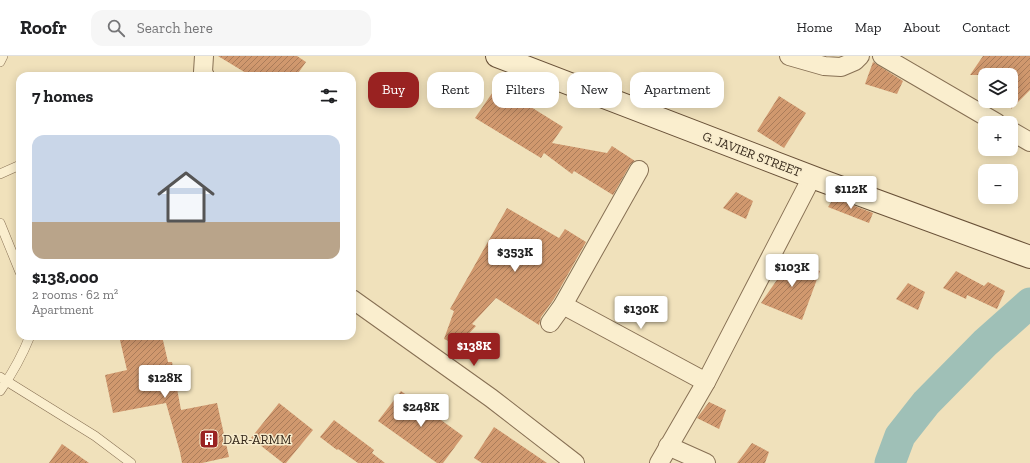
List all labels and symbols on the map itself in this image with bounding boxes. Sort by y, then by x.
street label: G. JAVIER STREET [700,128,804,180]
pin: $112K [823,176,879,210]
pin: $353K [487,239,543,273]
pin: $103K [764,254,820,288]
pin: $130K [613,296,669,330]
pin: $138K [446,333,502,367]
pin: $128K [137,365,193,399]
pin: $248K [393,394,449,428]
building icon: DAR-ARMM [198,428,220,450]
place label: DAR-ARMM [223,432,292,447]

